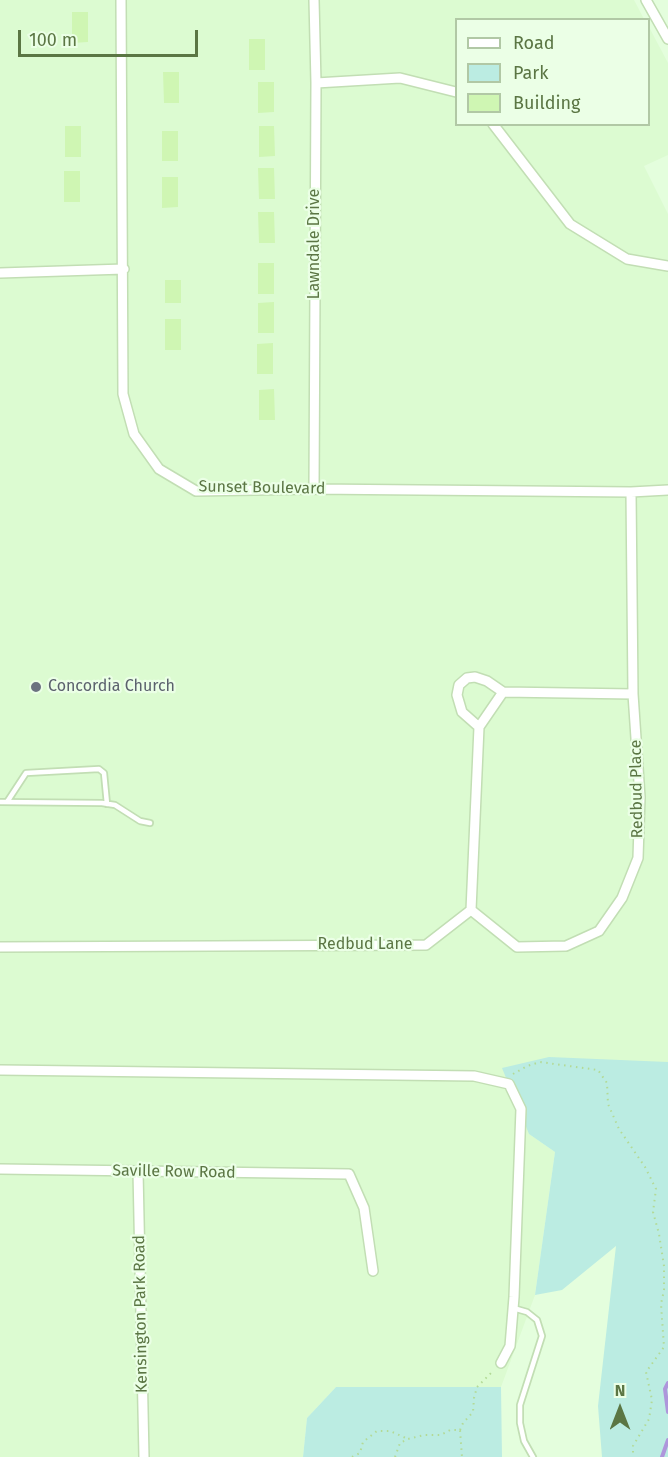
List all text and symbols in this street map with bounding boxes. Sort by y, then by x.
scale bar [21,18,201,56]
legend [455,18,650,126]
text: 100 m [29,29,77,51]
text: Road [513,32,555,54]
text: Park [513,62,548,84]
text: Building [513,92,580,114]
street label: Lawndale Drive [305,189,325,299]
street label: Sunset Boulevard [198,477,326,499]
place label: Concordia Church [48,677,175,697]
marker: Concordia Church [29,680,43,694]
street label: Redbud Place [627,739,647,839]
street label: Redbud Lane [318,935,412,955]
street label: Saville Row Road [112,1161,236,1183]
street label: Kensington Park Road [130,1235,152,1393]
north arrow [590,1379,650,1439]
text: N [615,1381,625,1400]

